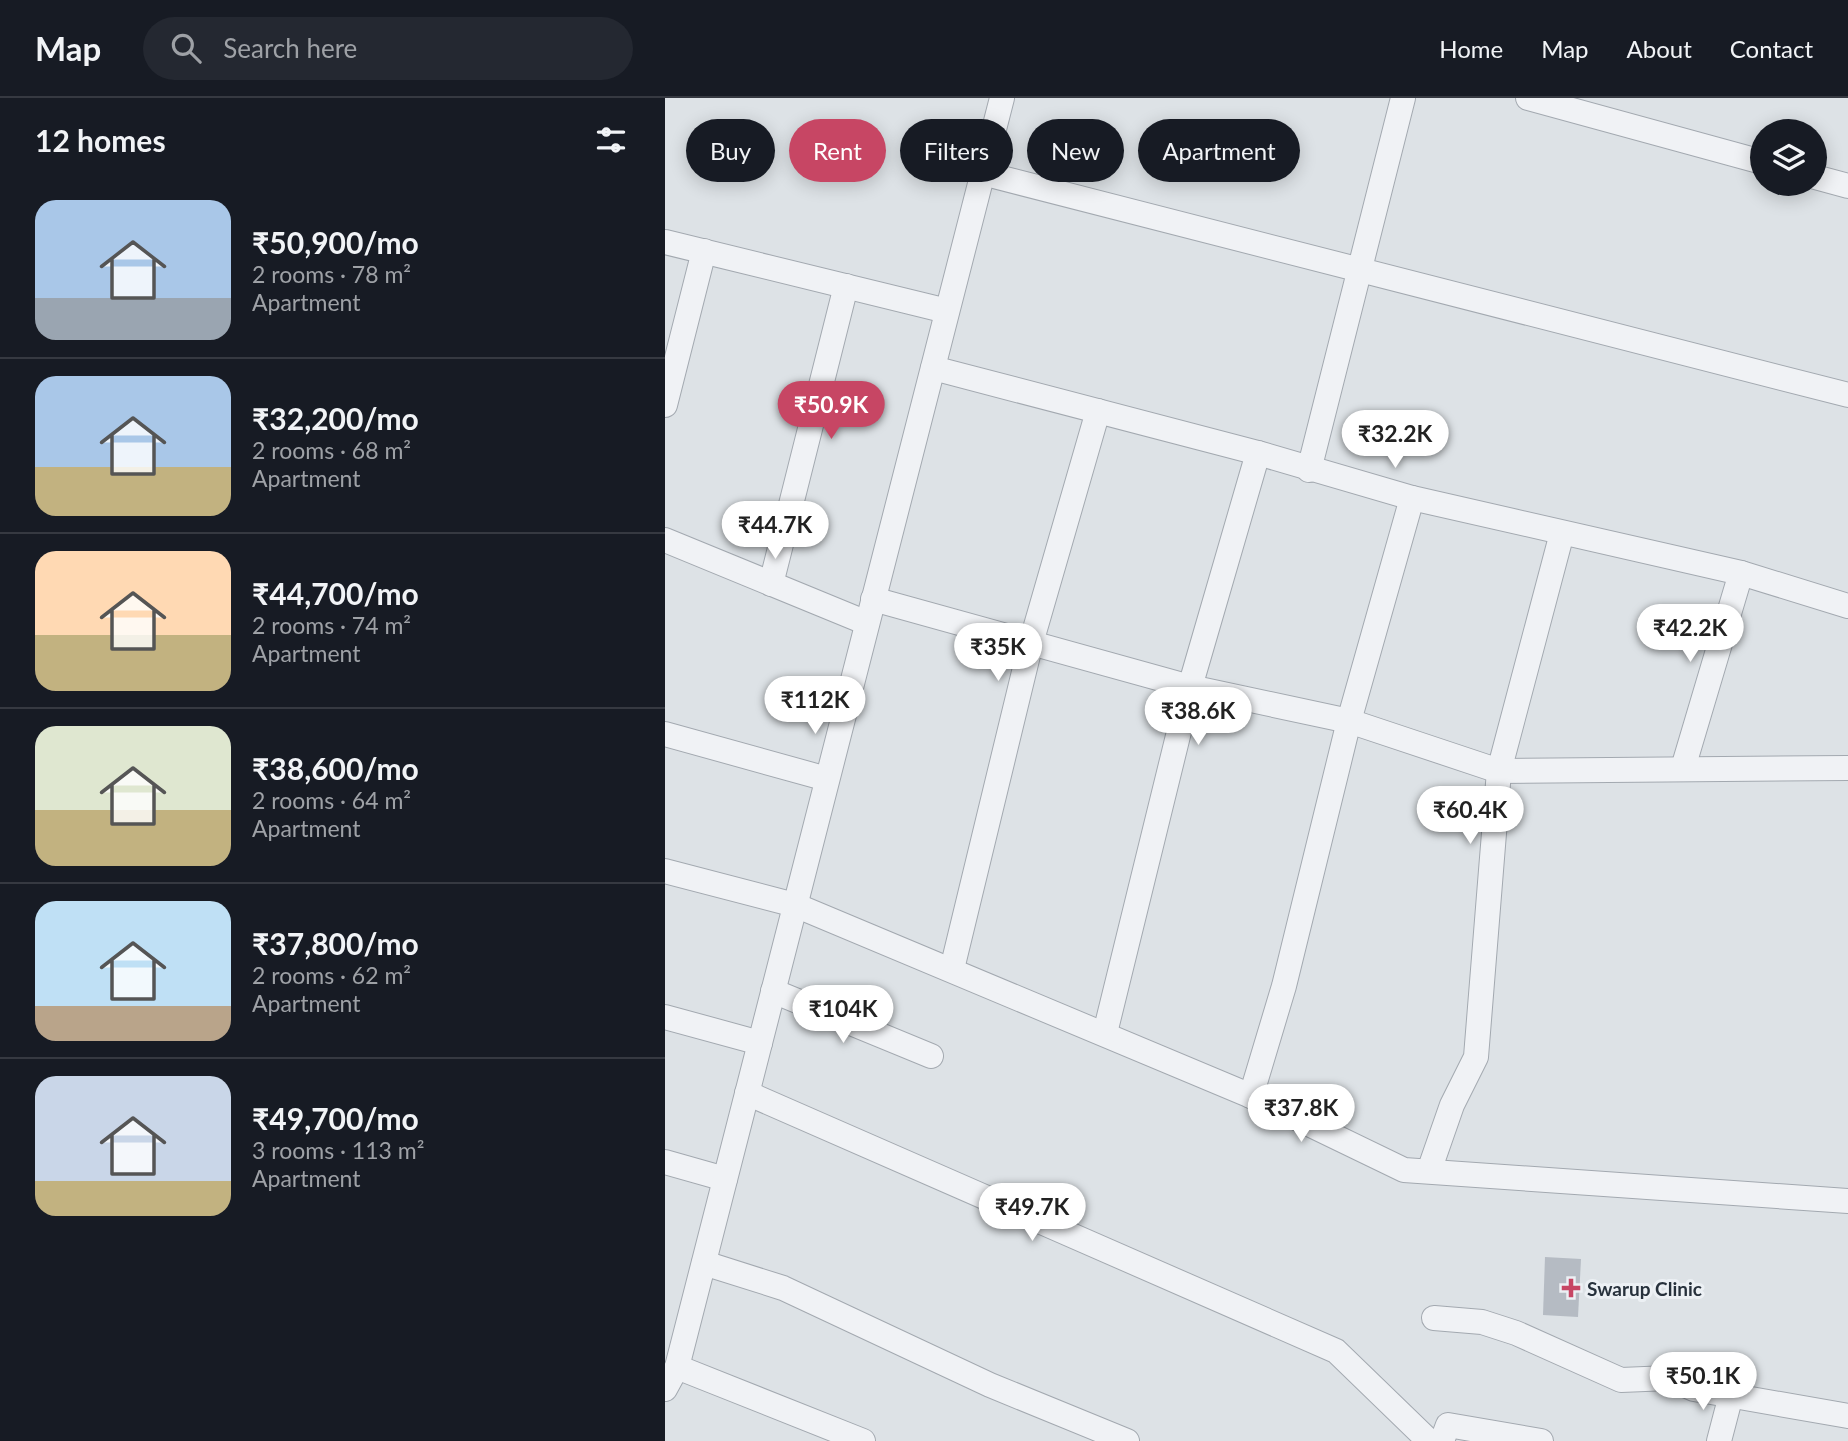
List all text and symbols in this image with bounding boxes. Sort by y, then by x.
search box [143,17,633,80]
text: Map [35,28,101,68]
icon: search [167,29,205,67]
text: Search here [223,32,357,64]
text: Home [1439,34,1503,63]
text: Map [1541,34,1589,63]
text: About [1627,34,1692,63]
text: Contact [1730,34,1813,63]
chip: Buy [686,119,775,182]
chip: Rent [789,119,886,182]
chip: Filters [900,119,1013,182]
chip: New [1027,119,1124,182]
chip: Apartment [1138,119,1300,182]
map controls [1750,119,1827,196]
button: layers [1750,119,1827,196]
icon: filters [592,121,630,159]
text: 12 homes [35,122,166,158]
text: ₹50,900/mo [252,224,419,260]
icon: home [91,228,175,312]
text: 2 rooms · 78 m² [252,260,411,288]
text: Apartment [252,288,360,316]
pin: ₹50.9K [774,382,888,441]
text: ₹50.9K [794,390,868,418]
text: ₹32,200/mo [252,400,419,436]
icon: home [91,404,175,488]
pin: ₹32.2K [1338,410,1452,470]
text: ₹32.2K [1358,419,1432,447]
text: 2 rooms · 68 m² [252,436,411,464]
text: Apartment [252,464,360,492]
pin: ₹44.7K [718,502,832,561]
text: ₹44.7K [738,510,812,538]
text: ₹44,700/mo [252,575,419,611]
icon: home [91,579,175,663]
pin: ₹42.2K [1633,604,1747,664]
text: 2 rooms · 74 m² [252,611,411,639]
text: ₹42.2K [1653,613,1727,641]
pin: ₹35K [957,624,1039,683]
text: ₹35K [970,632,1026,660]
text: Apartment [252,639,360,667]
pin: ₹112K [766,676,864,736]
text: ₹112K [780,685,850,713]
pin: ₹38.6K [1141,688,1255,747]
text: ₹38.6K [1161,696,1235,724]
text: ₹38,600/mo [252,750,419,786]
icon: home [91,754,175,838]
text: 2 rooms · 64 m² [252,786,411,814]
pin: ₹60.4K [1413,786,1527,846]
text: ₹60.4K [1433,795,1507,823]
text: Apartment [252,814,360,842]
text: ₹37,800/mo [252,925,419,961]
icon: home [91,929,175,1013]
text: 2 rooms · 62 m² [252,961,411,989]
pin: ₹104K [794,986,892,1045]
text: Apartment [252,989,360,1017]
text: ₹104K [808,994,878,1022]
pin: ₹37.8K [1244,1084,1358,1144]
text: ₹37.8K [1264,1093,1338,1121]
text: ₹49,700/mo [252,1100,419,1136]
icon: home [91,1104,175,1188]
text: 3 rooms · 113 m² [252,1136,424,1164]
text: Apartment [252,1164,360,1192]
pin: ₹49.7K [975,1184,1089,1243]
text: ₹49.7K [995,1192,1069,1220]
place label: Swarup Clinic [1587,1277,1702,1300]
marker: Swarup Clinic [1561,1278,1581,1298]
pin: ₹50.1K [1646,1352,1760,1412]
text: ₹50.1K [1666,1361,1740,1389]

